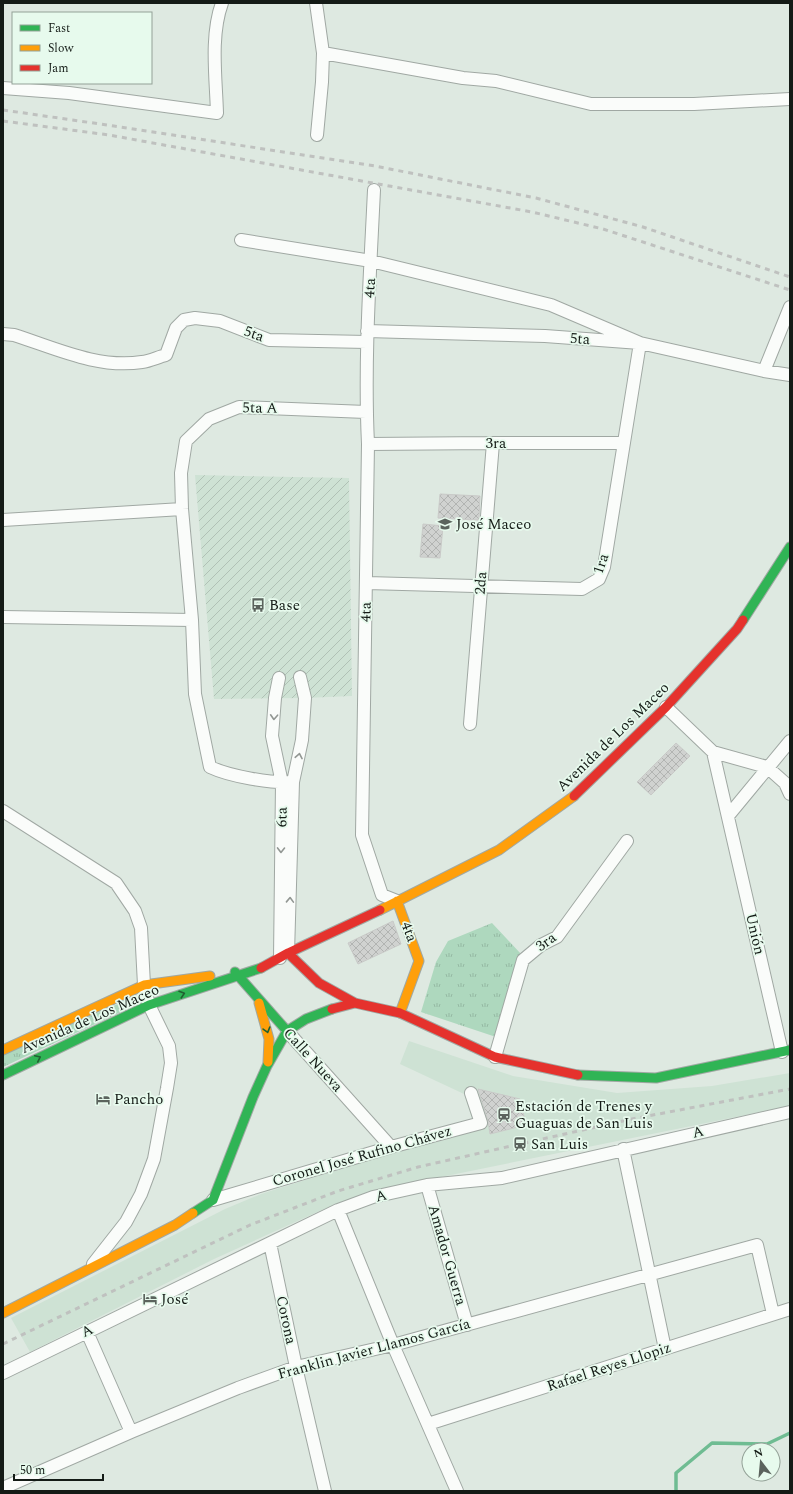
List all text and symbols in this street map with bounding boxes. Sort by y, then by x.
legend [12,12,152,84]
text: Fast [48,19,70,38]
text: Slow [48,39,74,58]
text: Jam [48,59,69,78]
street label: 4ta [358,277,382,299]
street label: 5ta [241,320,268,348]
street label: 5ta [569,327,592,351]
street label: 5ta A [242,396,278,420]
street label: 3ra [486,432,507,455]
place label: José Maceo [456,513,531,536]
school or university icon: José Maceo [437,516,453,532]
street label: 1ra [587,550,615,578]
street label: 2da [469,570,494,596]
place label: Base [269,594,300,617]
bus stop icon: Base [250,597,266,613]
street label: 4ta [354,601,378,622]
street label: Avenida de Los Maceo [551,677,675,797]
one-way arrow [269,714,278,720]
one-way arrow [294,753,302,759]
street label: 6ta [270,806,294,827]
one-way arrow [277,847,286,853]
one-way arrow [286,897,294,903]
street label: Unión [739,911,771,957]
street label: 4ta [395,919,423,946]
street label: 3ra [531,926,562,957]
street label: Avenida de Los Maceo [17,978,163,1060]
one-way arrow [179,990,186,999]
street label: Calle Nueva [278,1023,349,1098]
one-way arrow [262,1026,271,1033]
one-way arrow [34,1055,42,1063]
place label: Pancho [114,1088,163,1111]
hotel icon: Pancho [95,1091,111,1107]
place label: Estación de Trenes y Guaguas de San Luis [515,1095,653,1135]
station icon: Estación de Trenes y Guaguas de San Luis [496,1107,512,1123]
street label: Coronel José Rufino Chávez [270,1119,454,1193]
street label: A [690,1120,706,1144]
place label: San Luis [531,1133,588,1156]
station icon: San Luis [512,1136,528,1152]
street label: A [373,1183,389,1209]
street label: Amador Guerra [422,1202,473,1309]
place label: José [161,1288,188,1311]
hotel icon: José [142,1291,158,1307]
street label: Corona [270,1294,302,1347]
street label: Franklin Javier Llamos García [275,1312,474,1386]
street label: A [77,1318,97,1344]
street label: Rafael Reyes Llopiz [544,1336,674,1398]
north arrow [741,1442,781,1482]
text: N [752,1443,765,1462]
scale bar [14,1456,103,1482]
text: 50 m [20,1461,45,1480]

